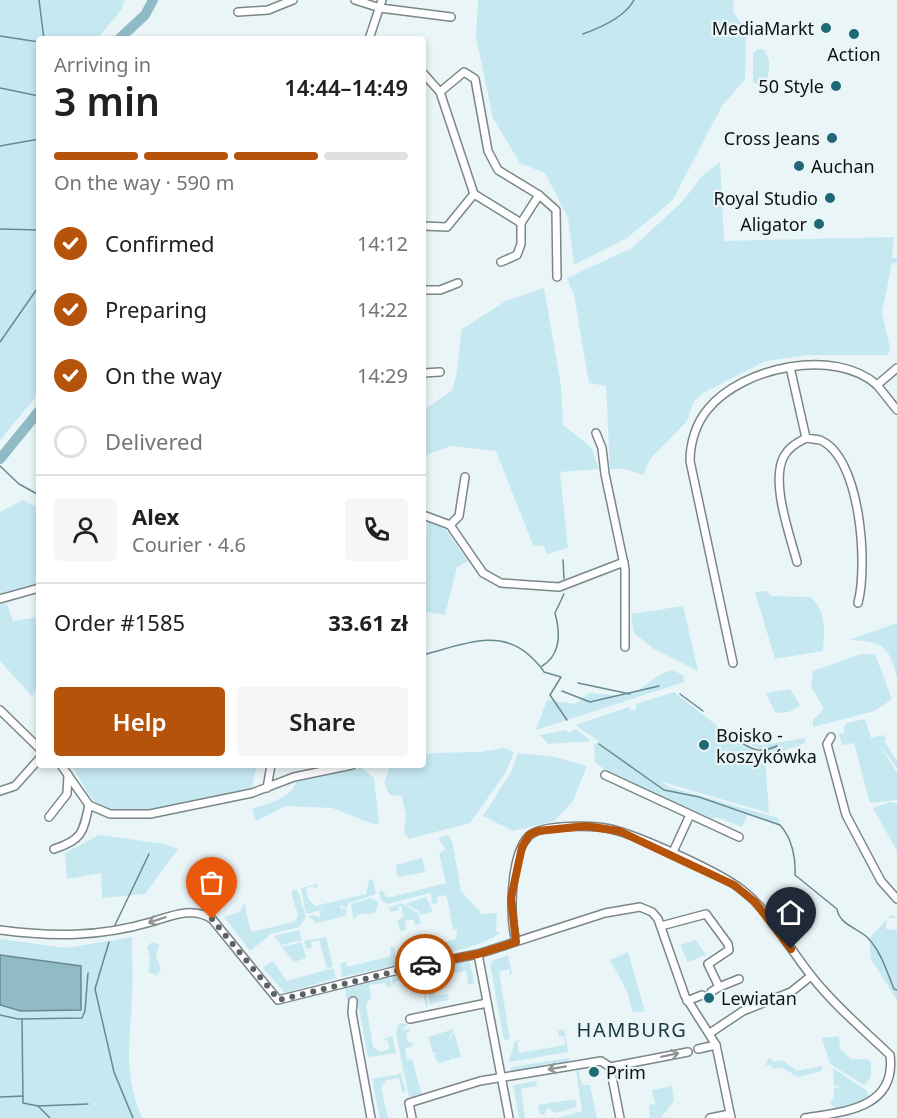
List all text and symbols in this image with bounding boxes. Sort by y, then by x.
place label: MediaMarkt [712,16,814,40]
marker: MediaMarkt [819,21,833,35]
marker: Action [847,27,861,41]
place label: Action [827,42,881,66]
text: Arriving in [54,51,151,78]
text: 14:44–14:49 [284,72,408,102]
text: 3 min [54,74,160,127]
place label: 50 Style [758,74,824,98]
marker: 50 Style [829,79,843,93]
place label: Cross Jeans [724,126,820,150]
marker: Cross Jeans [825,131,839,145]
place label: Auchan [811,154,875,178]
marker: Auchan [792,159,806,173]
text: On the way · 590 m [54,169,234,196]
place label: Royal Studio [714,186,818,210]
marker: Royal Studio [823,191,837,205]
place label: Aligator [740,212,808,236]
marker: Aligator [812,217,826,231]
icon: check [54,227,87,260]
text: Confirmed [105,228,215,258]
text: 14:12 [357,230,408,257]
icon: check [54,293,87,326]
text: Preparing [105,294,207,324]
text: 14:22 [357,296,408,323]
icon: check [54,359,87,392]
text: On the way [105,360,222,390]
text: 14:29 [357,362,408,389]
text: Delivered [105,426,203,456]
button: person [54,498,117,561]
button: phone [345,498,408,561]
text: Alex [132,501,179,531]
text: Courier · 4.6 [132,531,246,558]
text: Order #1585 [54,607,185,637]
text: 33.61 zł [328,607,408,637]
button: Help [54,687,225,756]
button: Share [237,687,408,756]
place label: Boisko - koszykówka [716,723,817,768]
marker: Boisko - koszykówka [697,738,711,752]
pin [186,857,237,919]
icon: bag [195,866,228,899]
pin [765,887,816,949]
icon: home [774,896,807,929]
one-way arrow [148,915,167,926]
courier [395,934,455,994]
icon: car [409,948,442,981]
place label: Lewiatan [721,986,797,1010]
marker: Lewiatan [702,991,716,1005]
district label: HAMBURG [577,1016,687,1043]
one-way arrow [659,1049,679,1060]
place label: Prim [606,1060,646,1084]
one-way arrow [548,1063,567,1074]
marker: Prim [587,1065,601,1079]

